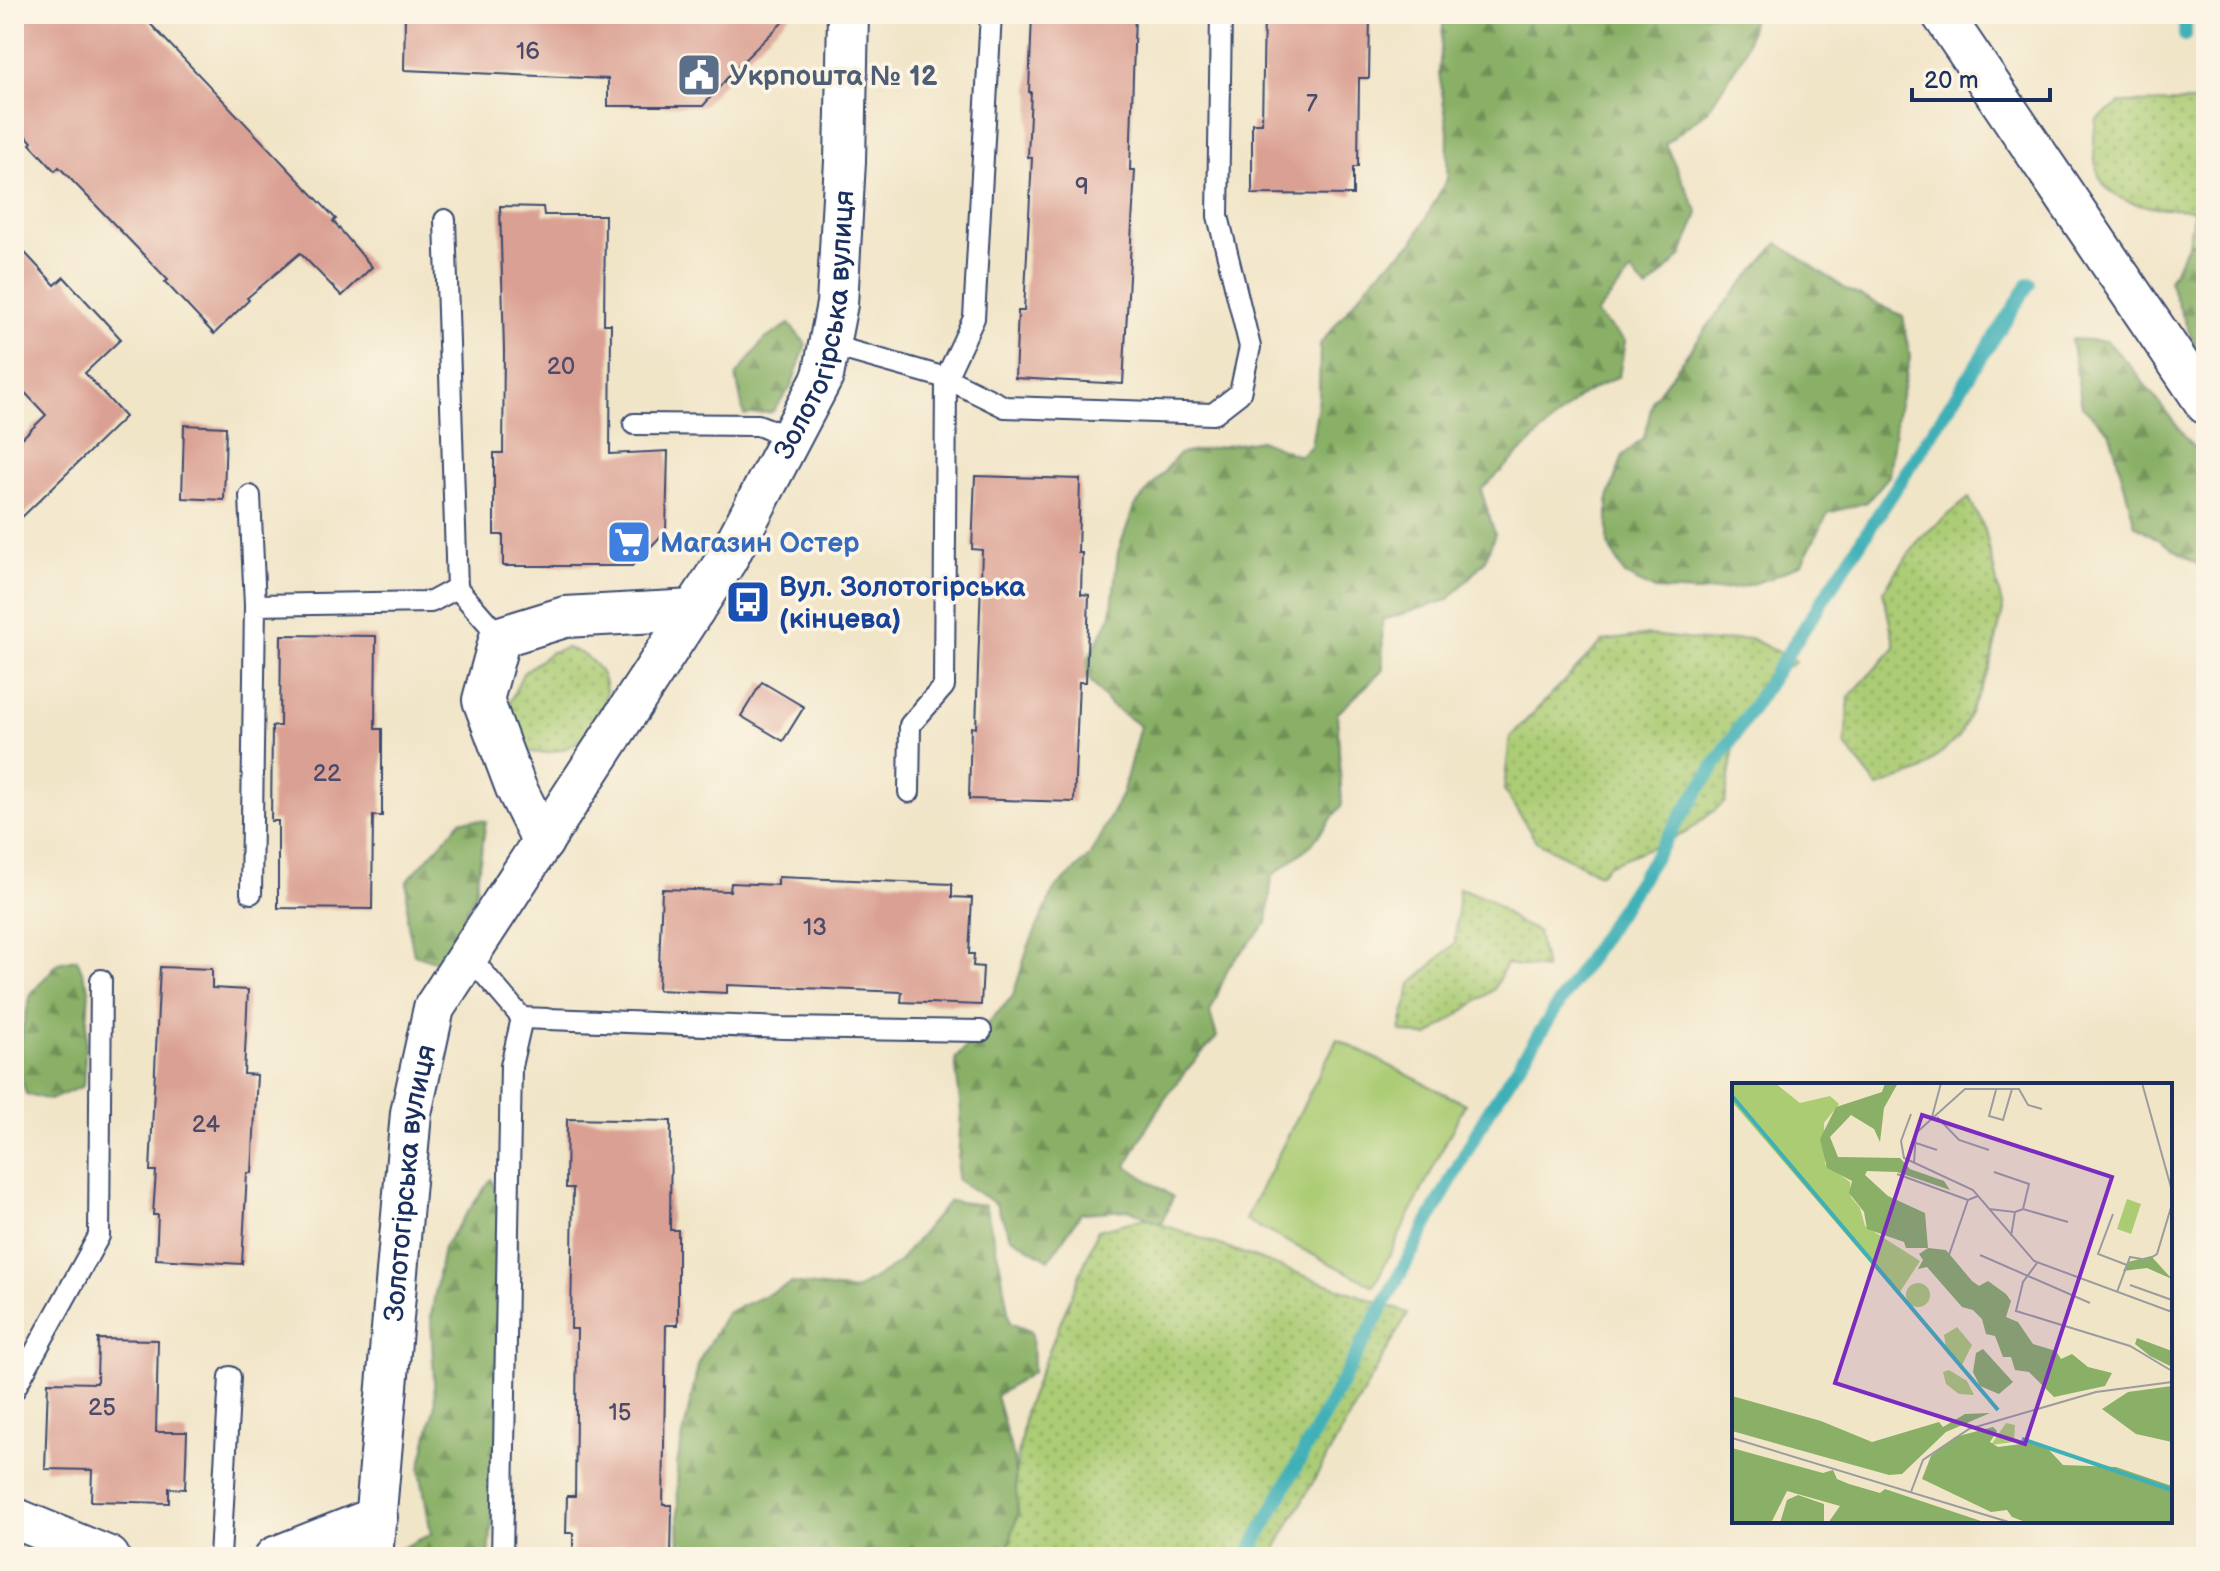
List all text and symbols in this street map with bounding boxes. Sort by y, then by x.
house number: 16 [516,37,540,66]
public building icon: Укрпошта № 12 [675,51,723,99]
scale bar [1912,52,2050,102]
place label: Укрпошта № 12 [730,60,938,93]
text: 20 m [1924,66,1979,95]
house number: 7 [1306,89,1318,118]
house number: 9 [1075,172,1089,201]
street label: Золотогірська вулиця [767,189,861,465]
house number: 20 [547,352,575,381]
supermarket icon: Магазин Остер [605,518,653,566]
place label: Магазин Остер [660,527,860,560]
place label: Вул. Золотогірська (кінцева) [779,571,1026,636]
bus stop icon: Вул. Золотогірська (кінцева) [724,578,772,626]
house number: 22 [313,759,341,788]
house number: 13 [803,913,827,942]
street label: Золотогірська вулиця [378,1042,443,1323]
inset map [1732,1083,2172,1523]
house number: 24 [192,1110,221,1139]
house number: 25 [88,1393,116,1422]
house number: 15 [608,1398,632,1427]

